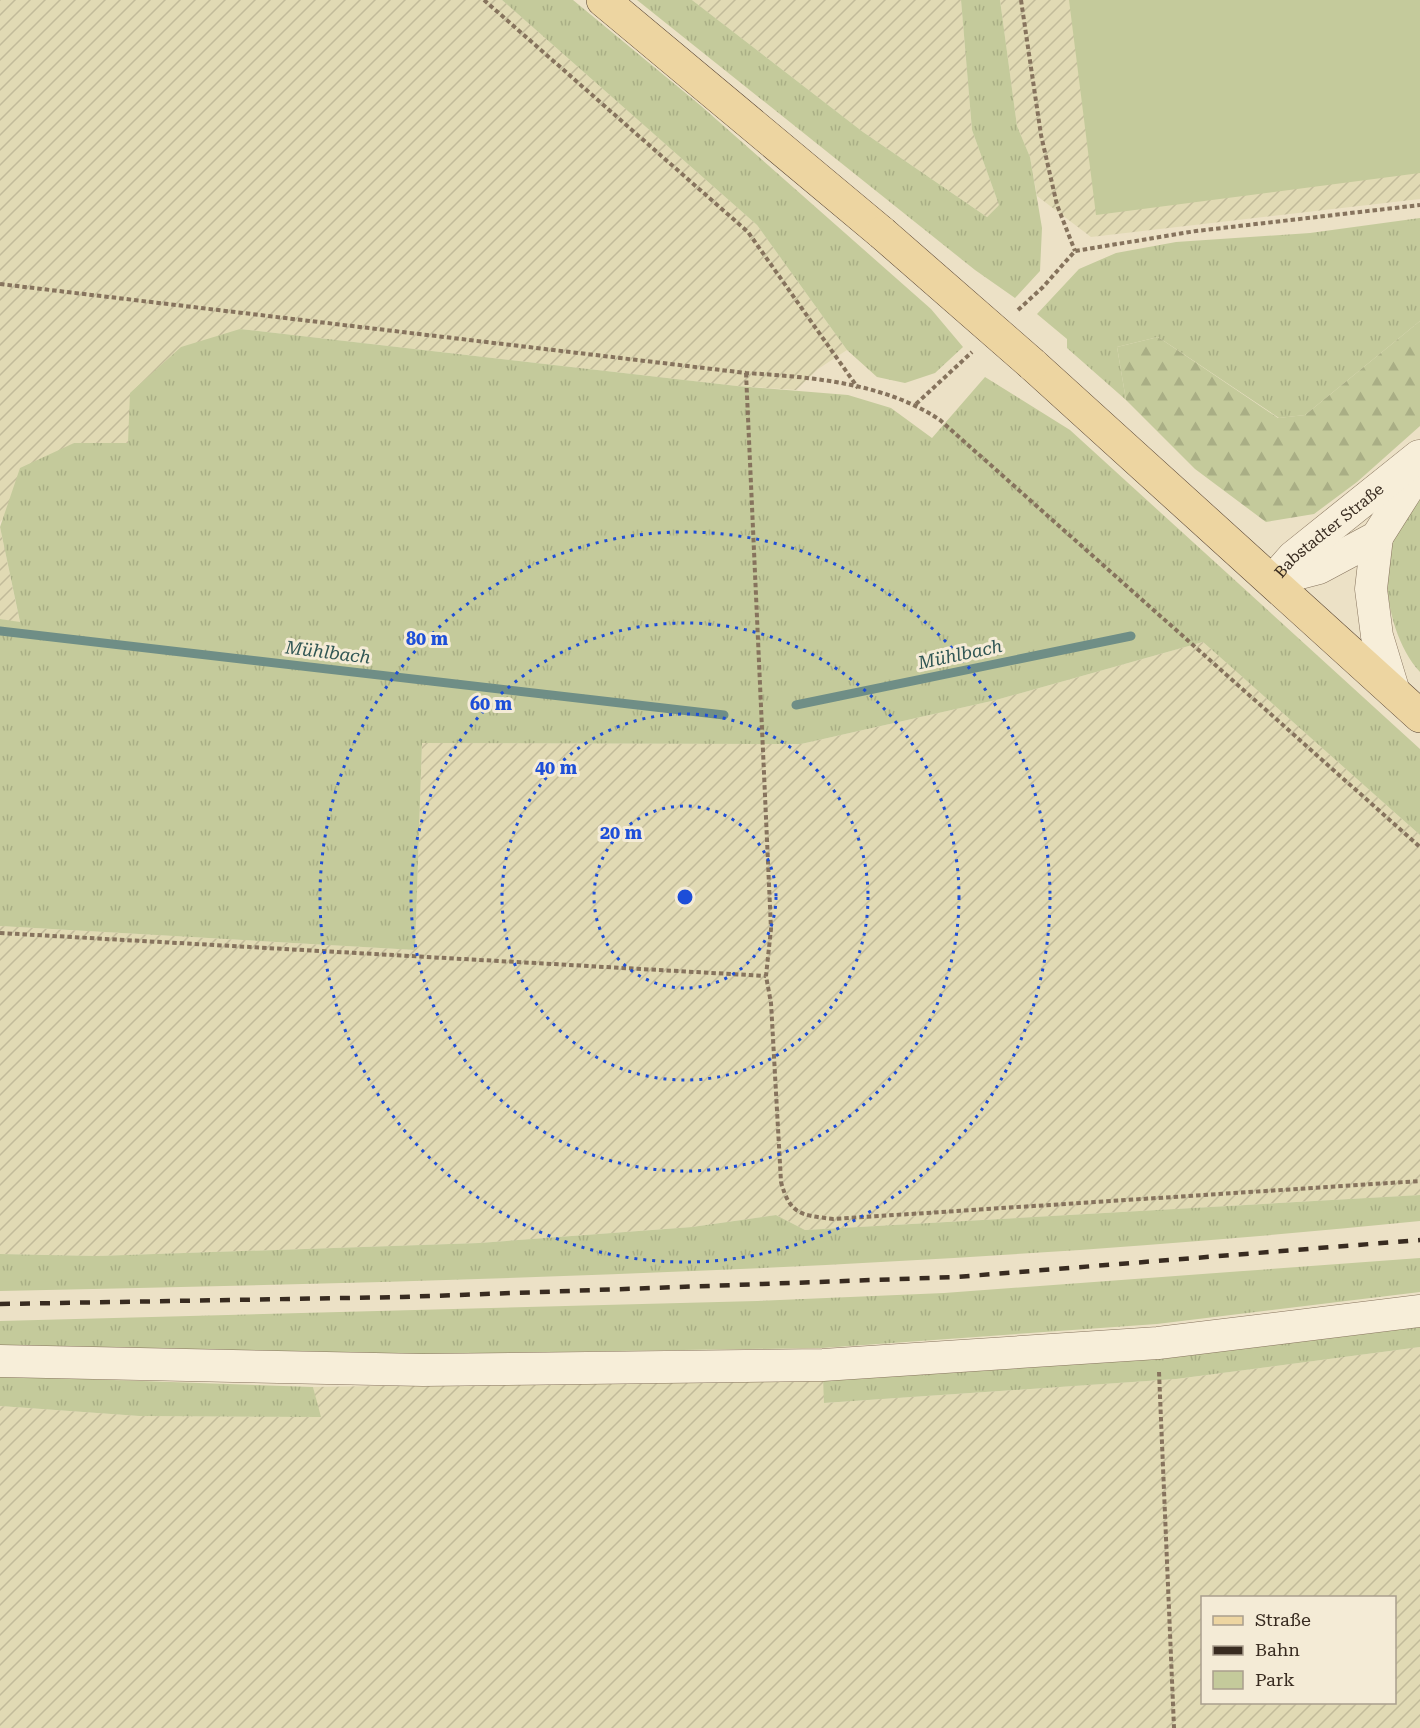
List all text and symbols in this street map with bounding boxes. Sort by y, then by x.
street label: Babstadter Straße [1270,479,1387,581]
text: 80 m [406,628,449,649]
water label: Mühlbach [915,635,1004,673]
water label: Mühlbach [283,636,372,668]
text: 60 m [470,693,513,714]
text: 40 m [535,757,578,778]
text: 20 m [600,822,643,843]
centre of rings [675,887,695,907]
legend [1201,1596,1396,1704]
text: Straße [1255,1609,1311,1630]
text: Bahn [1255,1639,1300,1660]
text: Park [1255,1669,1295,1690]

